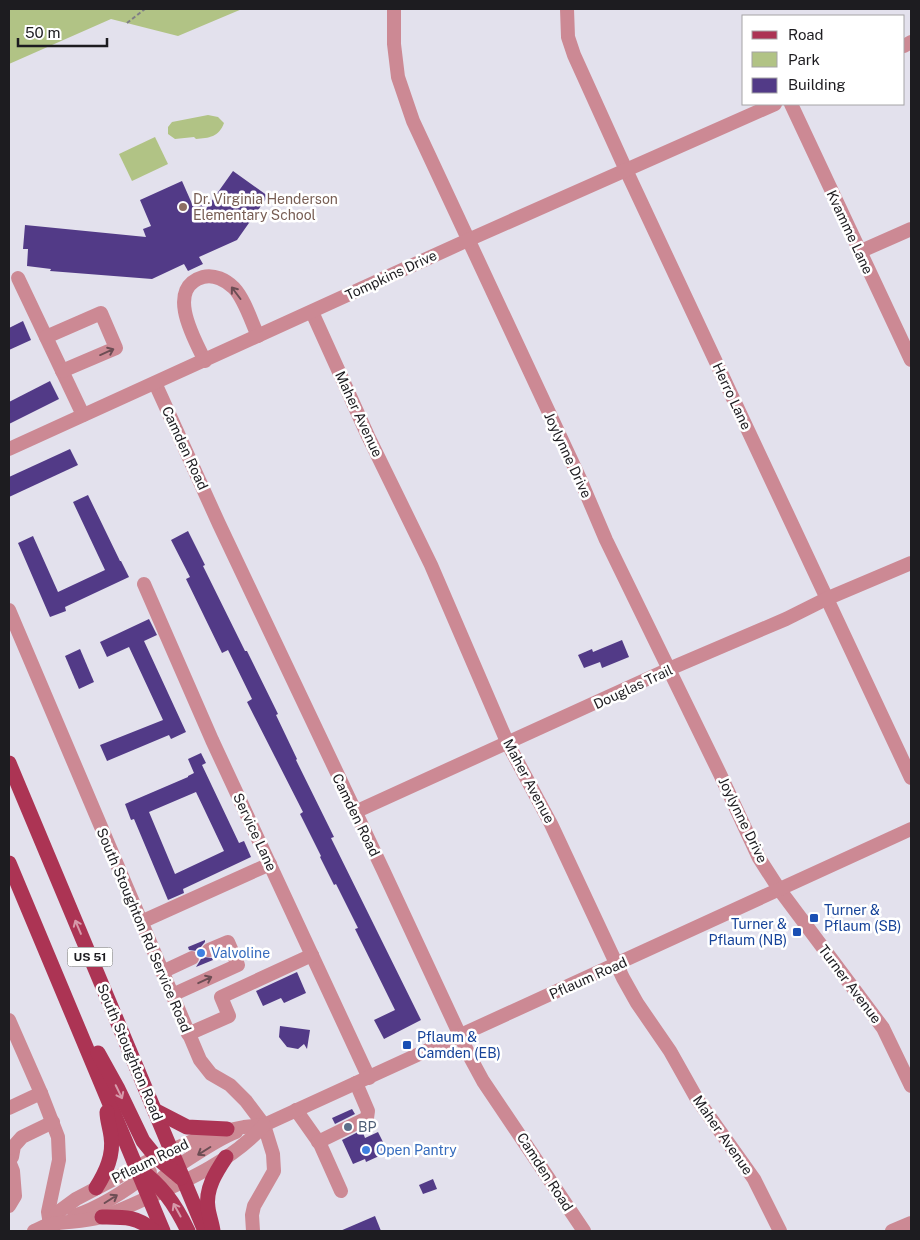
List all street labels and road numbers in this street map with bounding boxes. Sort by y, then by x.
street label: Kvamme Lane [824,188,876,277]
street label: Tompkins Drive [343,247,439,303]
street label: Herro Lane [709,360,755,432]
street label: Maher Avenue [332,368,386,460]
street label: Camden Road [159,404,211,492]
street label: Joylynne Drive [541,409,595,501]
street label: Douglas Trail [591,662,675,712]
street label: Maher Avenue [500,736,558,826]
street label: Camden Road [329,771,383,859]
street label: Joylynne Drive [715,775,771,865]
street label: Service Lane [230,791,280,873]
street label: South Stoughton Rd Service Road [94,825,194,1035]
street label: Turner Avenue [815,942,885,1026]
road number: US 51 [68,948,112,966]
street label: Pflaum Road [547,954,629,1002]
street label: South Stoughton Road [94,981,166,1123]
street label: Maher Avenue [690,1092,756,1178]
street label: Camden Road [514,1130,576,1214]
street label: Pflaum Road [109,1136,191,1186]

